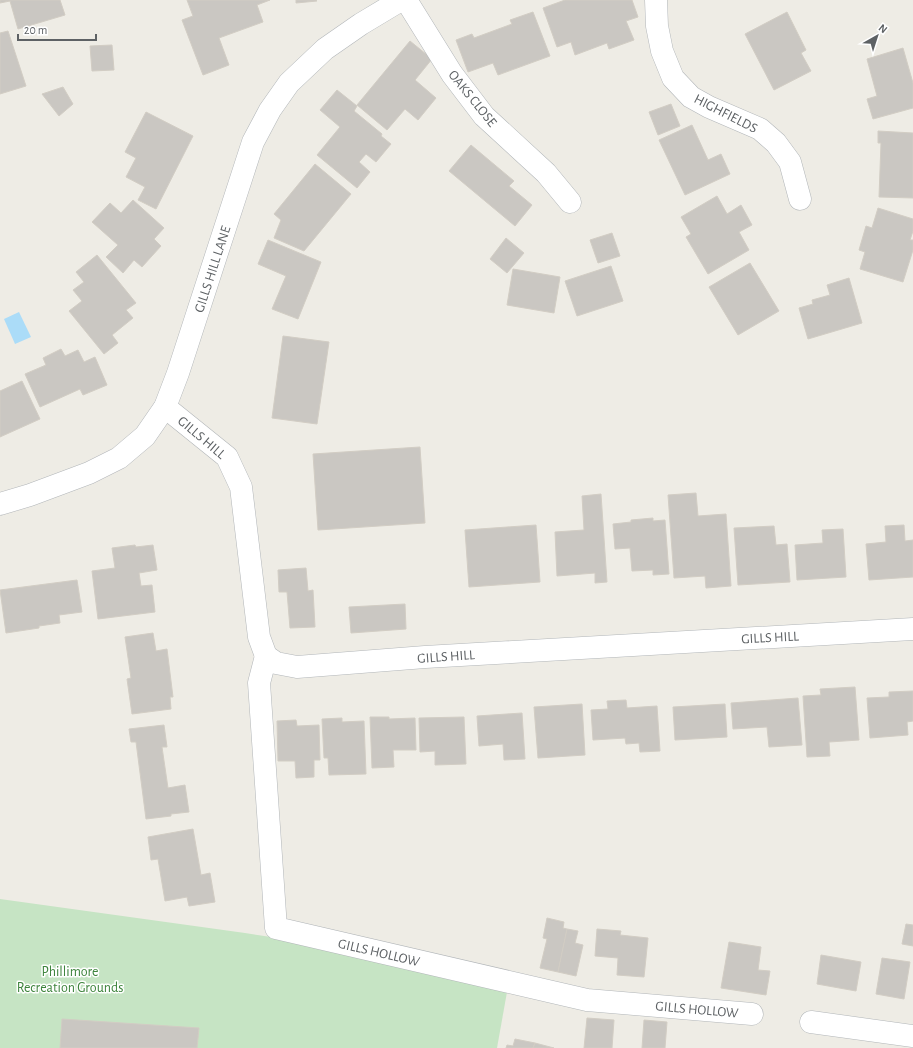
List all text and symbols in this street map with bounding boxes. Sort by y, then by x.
scale bar [18,16,96,42]
north arrow [857,16,897,56]
text: N [877,22,889,35]
text: 20 m [24,24,47,36]
street label: OAKS CLOSE [445,68,499,130]
street label: HIGHFIELDS [692,92,760,136]
street label: GILLS HILL LANE [192,224,234,314]
street label: GILLS HILL [175,414,228,462]
street label: GILLS HILL [741,629,799,646]
street label: GILLS HILL [417,648,476,666]
street label: GILLS HOLLOW [337,937,421,969]
park label: Phillimore Recreation Grounds [17,965,123,995]
street label: GILLS HOLLOW [655,999,739,1021]

